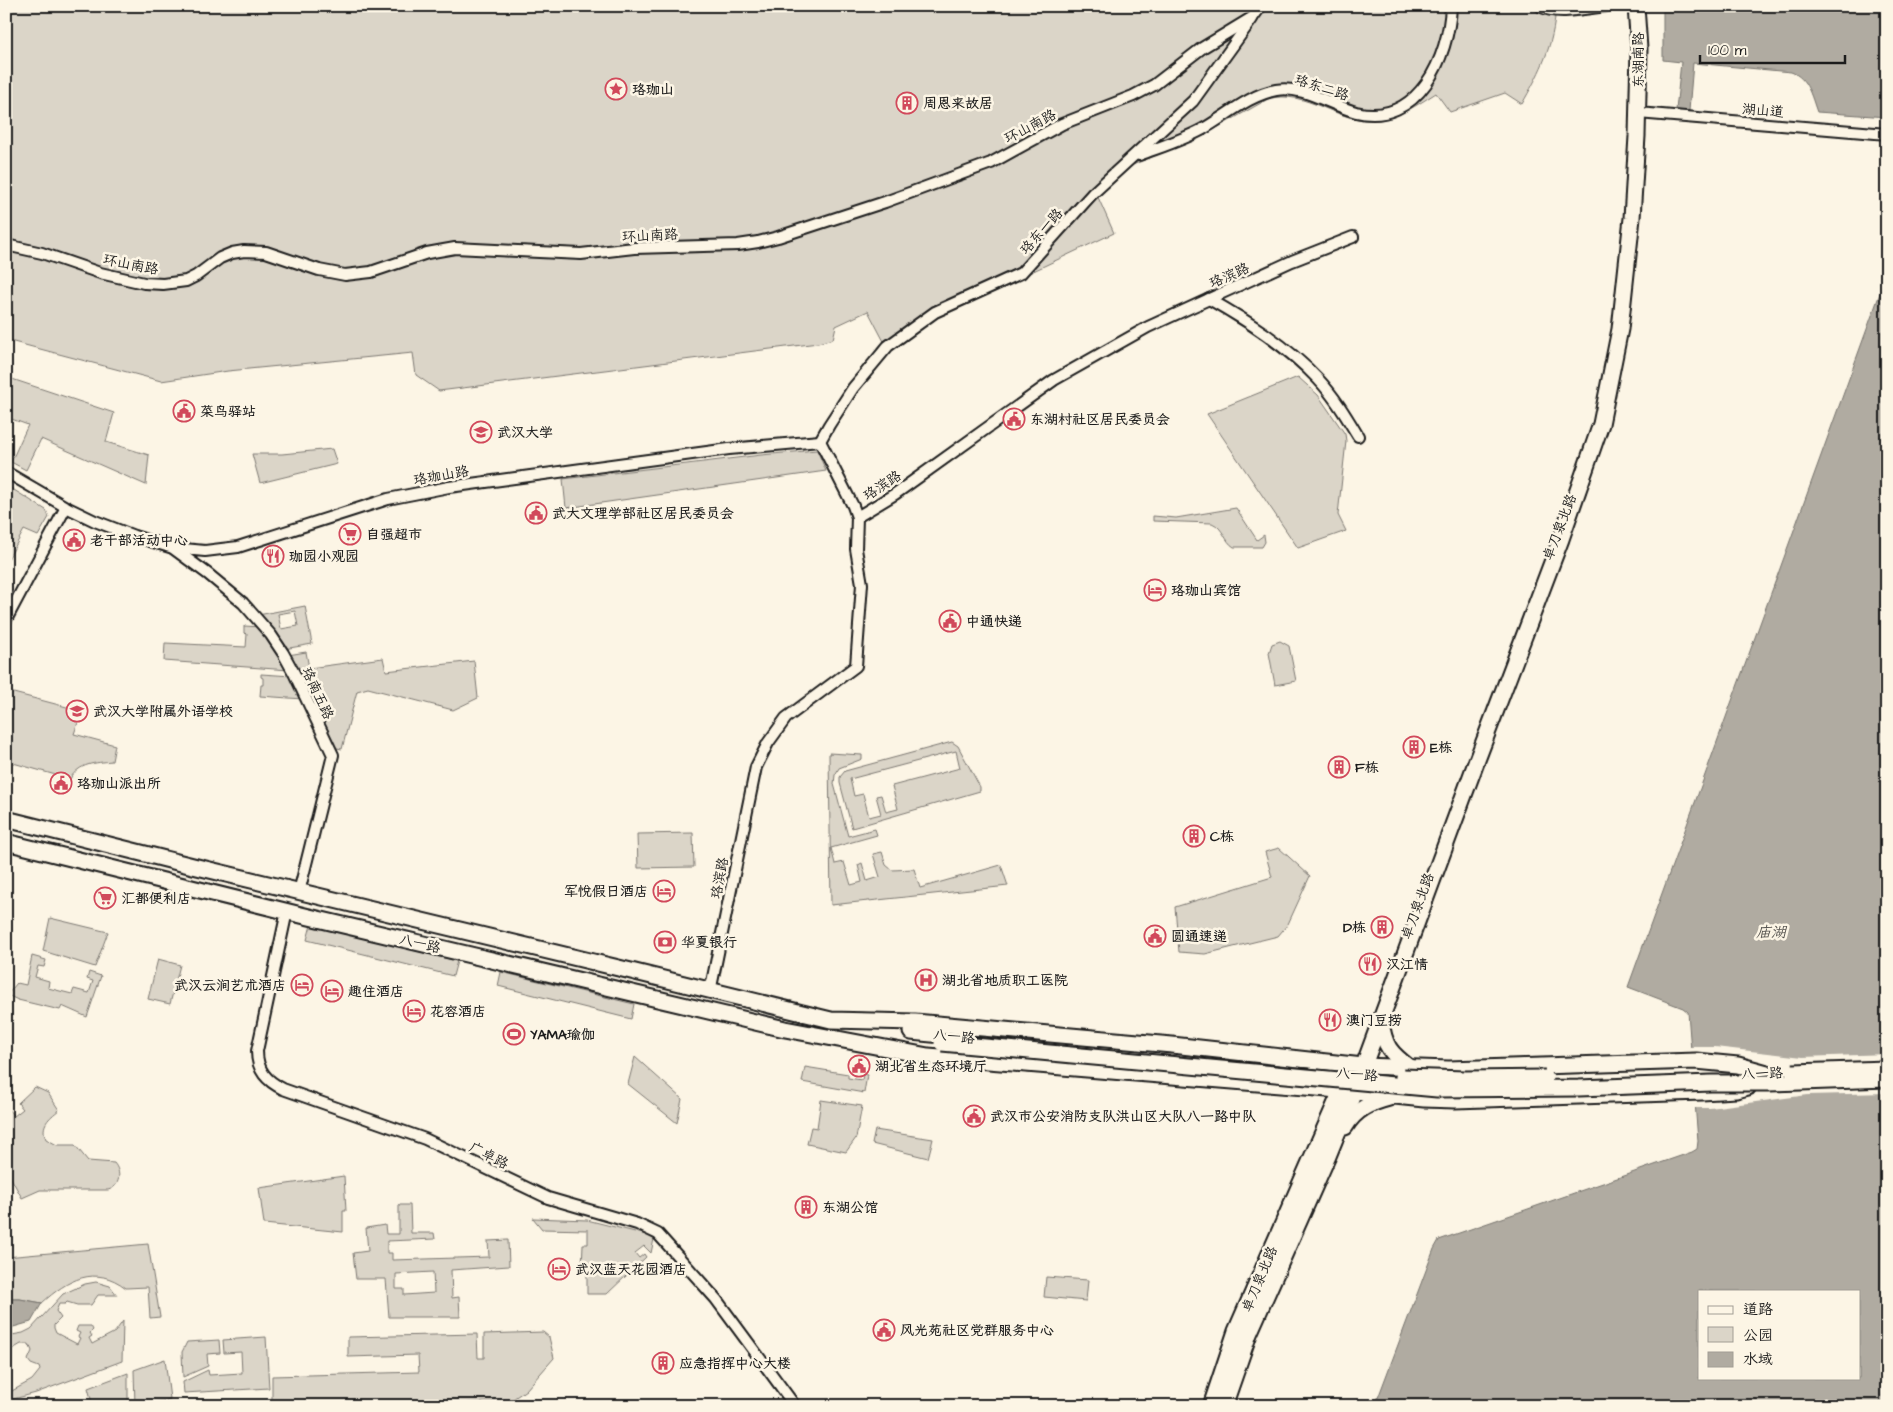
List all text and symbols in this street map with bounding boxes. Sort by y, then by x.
street label: 东湖南路 [1629,32,1649,88]
scale bar [1700,32,1846,64]
text: 100 m [1708,40,1747,61]
street label: 珞东二路 [1292,70,1351,106]
place icon: 珞珈山 [604,77,628,101]
place label: 珞珈山 [632,80,674,100]
building icon: 周恩来故居 [895,91,919,115]
place label: 周恩来故居 [923,94,993,114]
street label: 湖山道 [1741,99,1785,123]
street label: 环山南路 [1001,105,1060,149]
street label: 珞东一路 [1016,204,1068,259]
street label: 环山南路 [622,225,679,247]
street label: 环山南路 [101,250,160,280]
street label: 珞滨路 [1206,258,1253,294]
public building icon: 菜鸟驿站 [172,399,196,423]
place label: 菜鸟驿站 [200,402,256,422]
public building icon: 东湖村社区居民委员会 [1002,407,1026,431]
place label: 东湖村社区居民委员会 [1030,410,1170,430]
school or university icon: 武汉大学 [469,420,493,444]
place label: 武汉大学 [497,423,553,443]
street label: 珞珈山路 [412,461,470,491]
street label: 珞滨路 [859,466,906,506]
street label: 卓刀泉北路 [1538,491,1582,564]
public building icon: 武大文理学部社区居民委员会 [524,501,548,525]
place label: 武大文理学部社区居民委员会 [552,504,734,524]
supermarket icon: 自强超市 [338,522,362,546]
place label: 自强超市 [366,525,422,545]
public building icon: 老干部活动中心 [62,528,86,552]
place label: 老干部活动中心 [90,531,188,551]
restaurant icon: 珈园小观园 [261,544,285,568]
place label: 珈园小观园 [289,547,359,567]
hotel icon: 珞珈山宾馆 [1143,578,1167,602]
place label: 珞珈山宾馆 [1171,581,1241,601]
public building icon: 中通快递 [938,609,962,633]
place label: 中通快递 [966,612,1022,632]
street label: 珞南五路 [296,664,338,723]
school or university icon: 武汉大学附属外语学校 [65,699,89,723]
place label: 武汉大学附属外语学校 [93,702,233,722]
building icon: E栋 [1402,735,1426,759]
place label: E栋 [1430,738,1452,758]
building icon: F栋 [1327,755,1351,779]
place label: F栋 [1355,758,1379,778]
public building icon: 珞珈山派出所 [49,771,73,795]
place label: 珞珈山派出所 [77,774,161,794]
building icon: C栋 [1182,824,1206,848]
place label: C栋 [1210,827,1234,847]
street label: 珞滨路 [706,856,734,901]
street label: 卓刀泉北路 [1397,870,1439,943]
hotel icon: 军悦假日酒店 [652,879,676,903]
place label: 军悦假日酒店 [564,882,648,902]
supermarket icon: 汇都便利店 [93,886,117,910]
place label: 汇都便利店 [121,889,191,909]
building icon: D栋 [1370,915,1394,939]
place label: D栋 [1343,918,1366,938]
water label: 庙湖 [1756,922,1788,943]
public building icon: 圆通速递 [1143,924,1167,948]
place label: 圆通速递 [1171,927,1227,947]
street label: 八一路 [397,930,442,958]
bank icon: 华夏银行 [653,930,677,954]
place label: 华夏银行 [681,933,737,953]
restaurant icon: 汉江情 [1358,952,1382,976]
place label: 汉江情 [1386,955,1428,975]
hospital icon: 湖北省地质职工医院 [914,968,938,992]
place label: 湖北省地质职工医院 [942,971,1068,991]
hotel icon: 武汉云涧艺术酒店 [290,973,314,997]
place label: 武汉云涧艺术酒店 [174,976,286,996]
hotel icon: 趣住酒店 [320,979,344,1003]
place label: 趣住酒店 [348,982,404,1002]
hotel icon: 花容酒店 [402,999,426,1023]
place label: 花容酒店 [430,1002,486,1022]
restaurant icon: 澳门豆捞 [1318,1008,1342,1032]
place label: 澳门豆捞 [1346,1011,1402,1031]
sports icon: YAMA瑜伽 [502,1022,526,1046]
place label: YAMA瑜伽 [530,1025,595,1045]
street label: 八一路 [932,1025,976,1049]
public building icon: 湖北省生态环境厅 [847,1054,871,1078]
place label: 湖北省生态环境厅 [875,1057,987,1077]
street label: 八一路 [1335,1063,1379,1087]
street label: 八一路 [1741,1063,1783,1085]
public building icon: 武汉市公安消防支队洪山区大队八一路中队 [962,1104,986,1128]
place label: 武汉市公安消防支队洪山区大队八一路中队 [990,1107,1256,1127]
street label: 广卓路 [465,1137,512,1174]
building icon: 东湖公馆 [794,1195,818,1219]
place label: 东湖公馆 [822,1198,878,1218]
street label: 卓刀泉北路 [1237,1243,1283,1316]
hotel icon: 武汉蓝天花园酒店 [547,1257,571,1281]
place label: 武汉蓝天花园酒店 [575,1260,687,1280]
legend [1698,1290,1860,1380]
text: 道路 [1743,1299,1773,1320]
public building icon: 风光苑社区党群服务中心 [872,1318,896,1342]
place label: 风光苑社区党群服务中心 [900,1321,1054,1341]
text: 公园 [1743,1325,1773,1346]
text: 水域 [1743,1349,1773,1370]
building icon: 应急指挥中心大楼 [651,1351,675,1375]
place label: 应急指挥中心大楼 [679,1354,791,1374]

